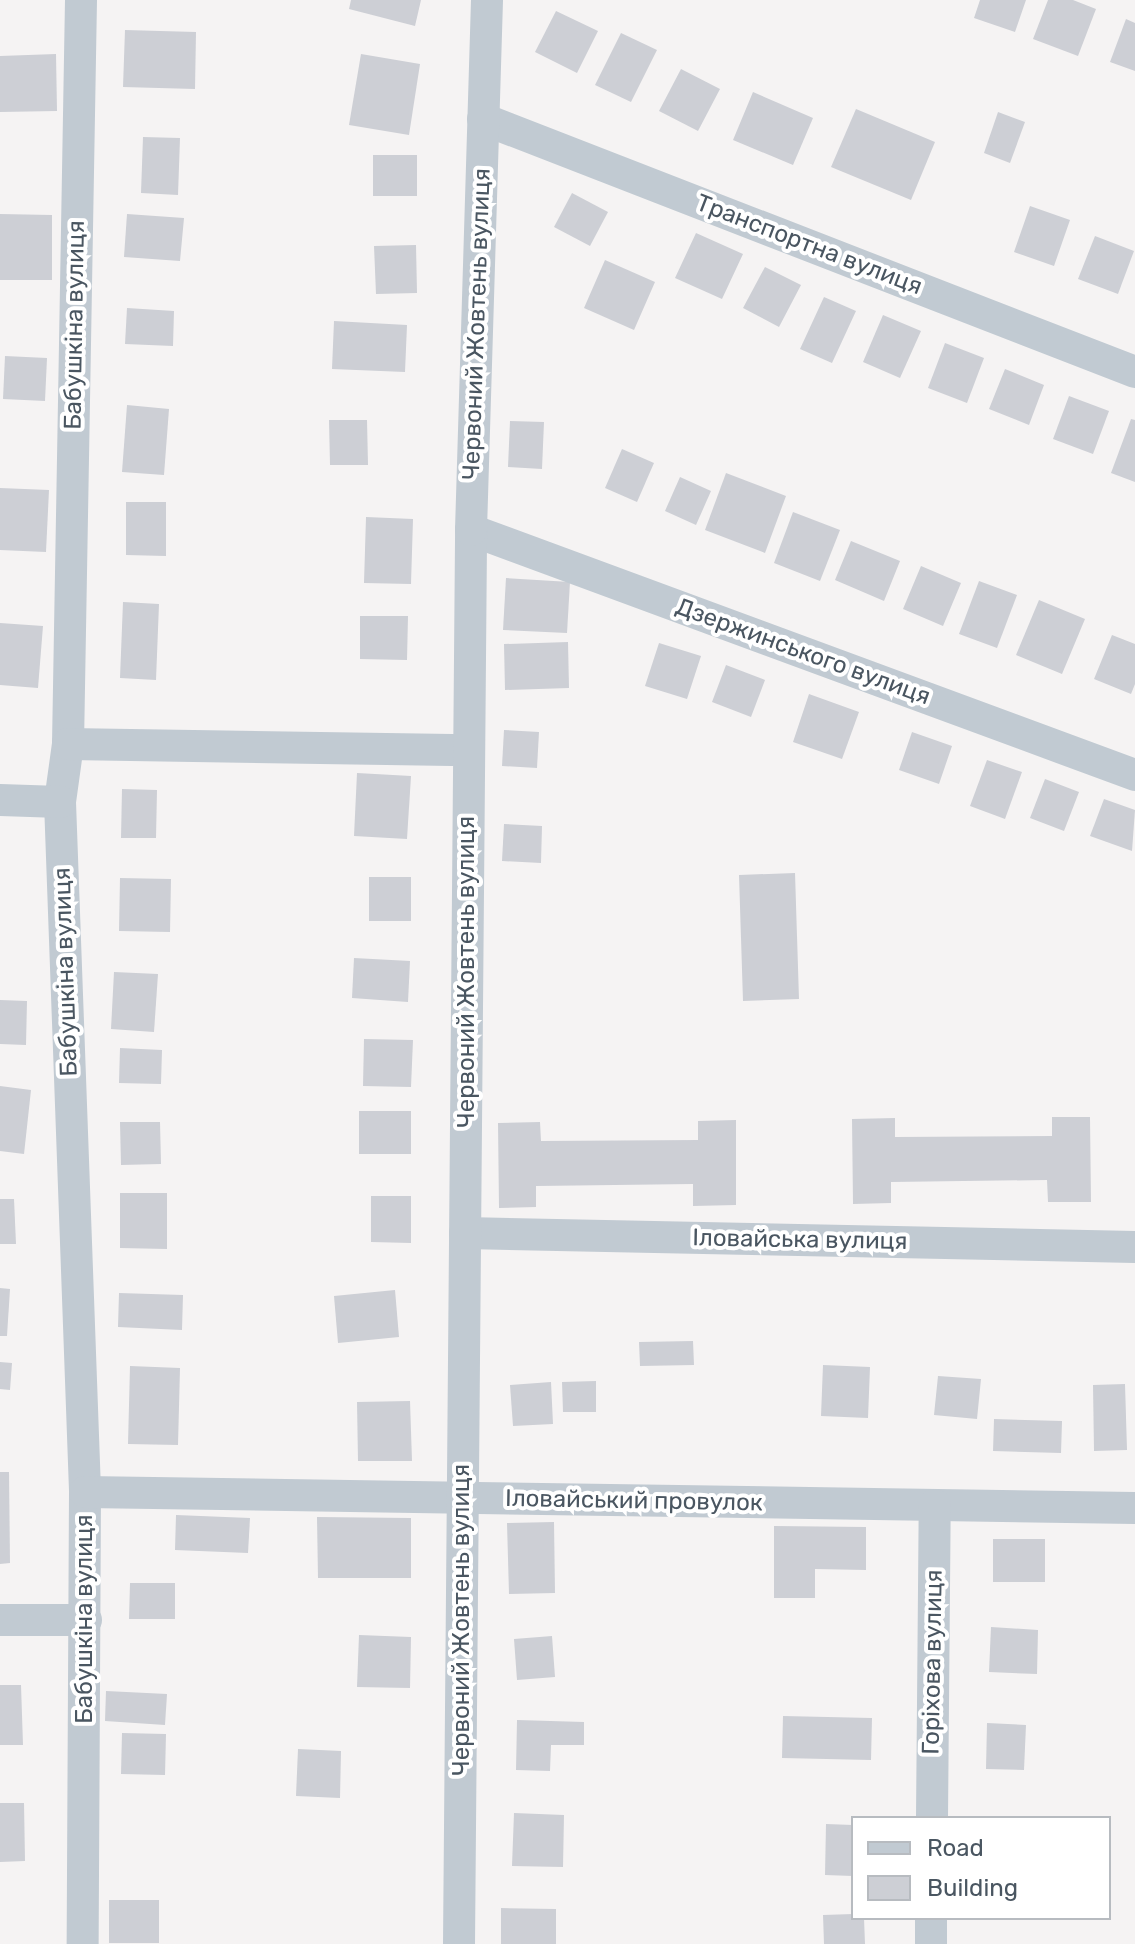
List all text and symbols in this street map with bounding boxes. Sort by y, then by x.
street label: Червоний Жовтень вулиця [457,168,497,480]
street label: Транспортна вулиця [692,189,926,301]
street label: Бабушкіна вулиця [59,220,91,430]
street label: Дзержинського вулиця [672,592,934,712]
street label: Червоний Жовтень вулиця [453,816,481,1128]
street label: Бабушкіна вулиця [48,867,84,1077]
street label: Іловайська вулиця [692,1224,908,1256]
street label: Червоний Жовтень вулиця [448,1464,476,1776]
street label: Іловайський провулок [505,1484,763,1518]
street label: Бабушкіна вулиця [71,1514,99,1724]
street label: Горіхова вулиця [917,1569,949,1755]
legend [851,1816,1111,1920]
text: Road [927,1834,984,1862]
text: Building [927,1874,1018,1902]

